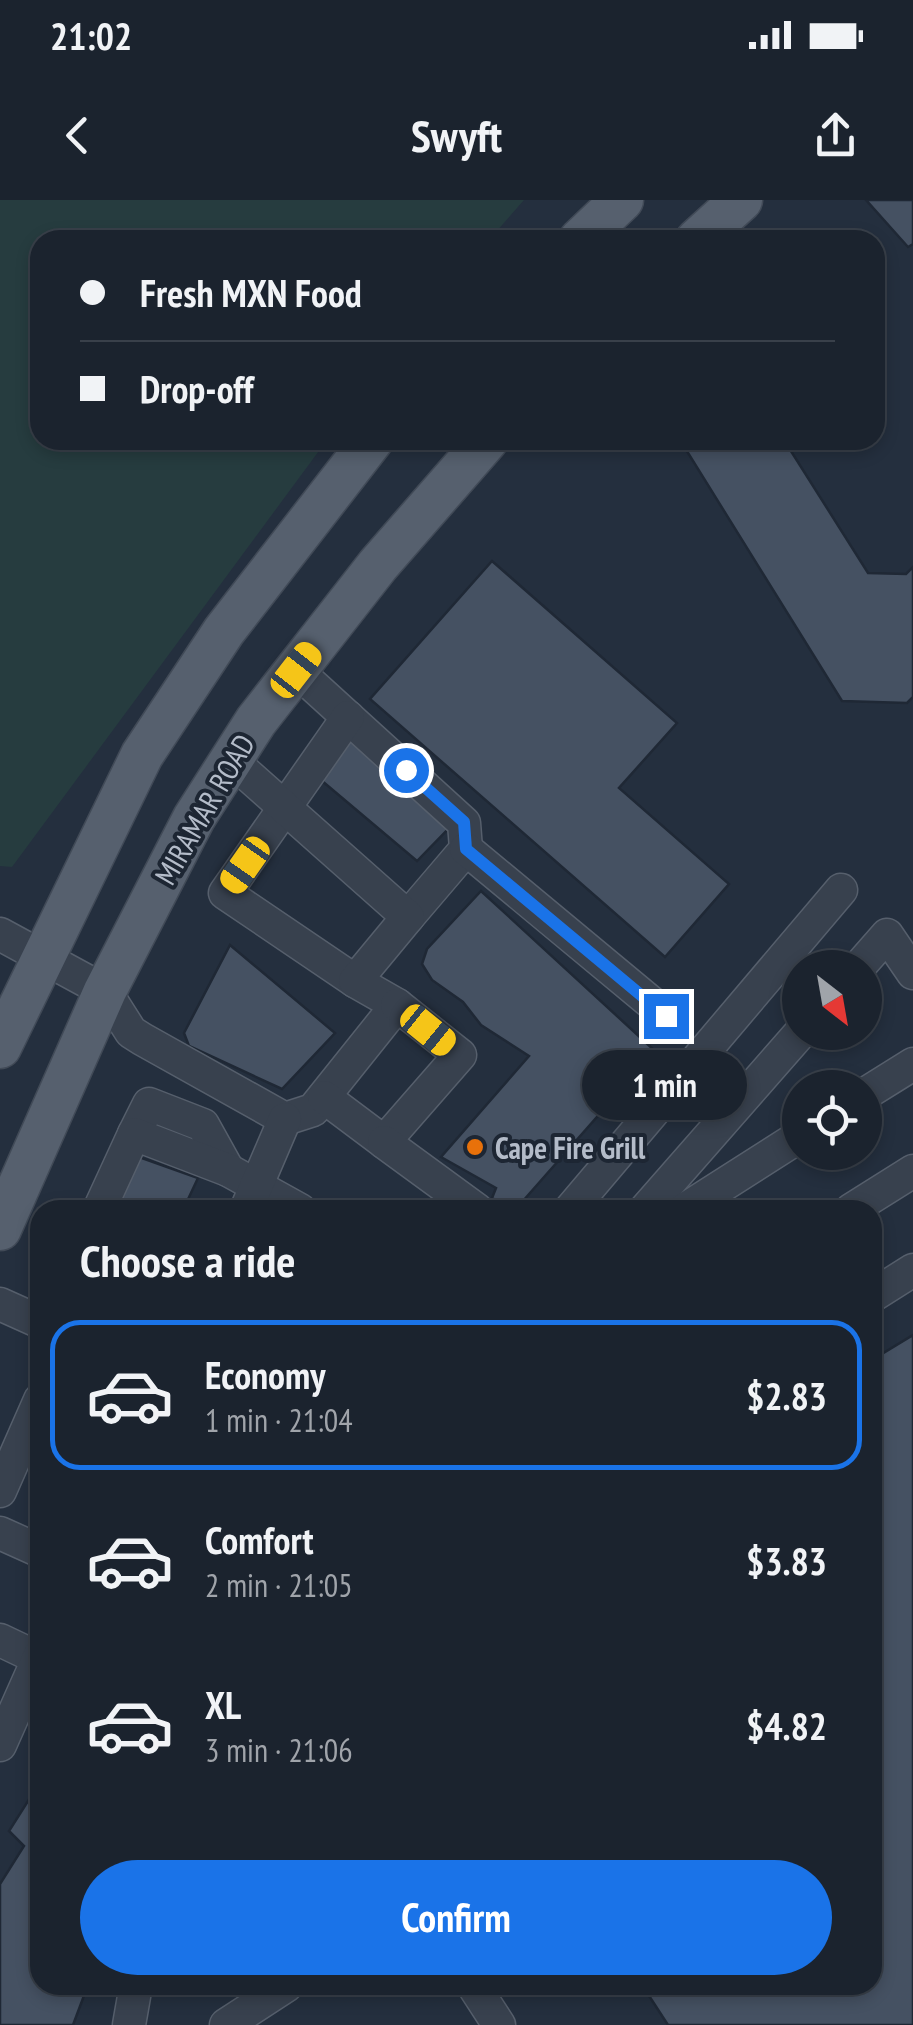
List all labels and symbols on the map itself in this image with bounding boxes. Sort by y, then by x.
car [266,637,326,703]
street label: MIRAMAR ROAD [145,727,263,891]
route start [384,748,429,793]
car [216,832,274,898]
north arrow [782,950,882,1050]
route end [644,994,689,1039]
car [395,999,461,1061]
callout: 1 min [584,1051,748,1121]
place label: Cape Fire Grill [495,1128,646,1167]
marker: Cape Fire Grill [464,1136,486,1158]

